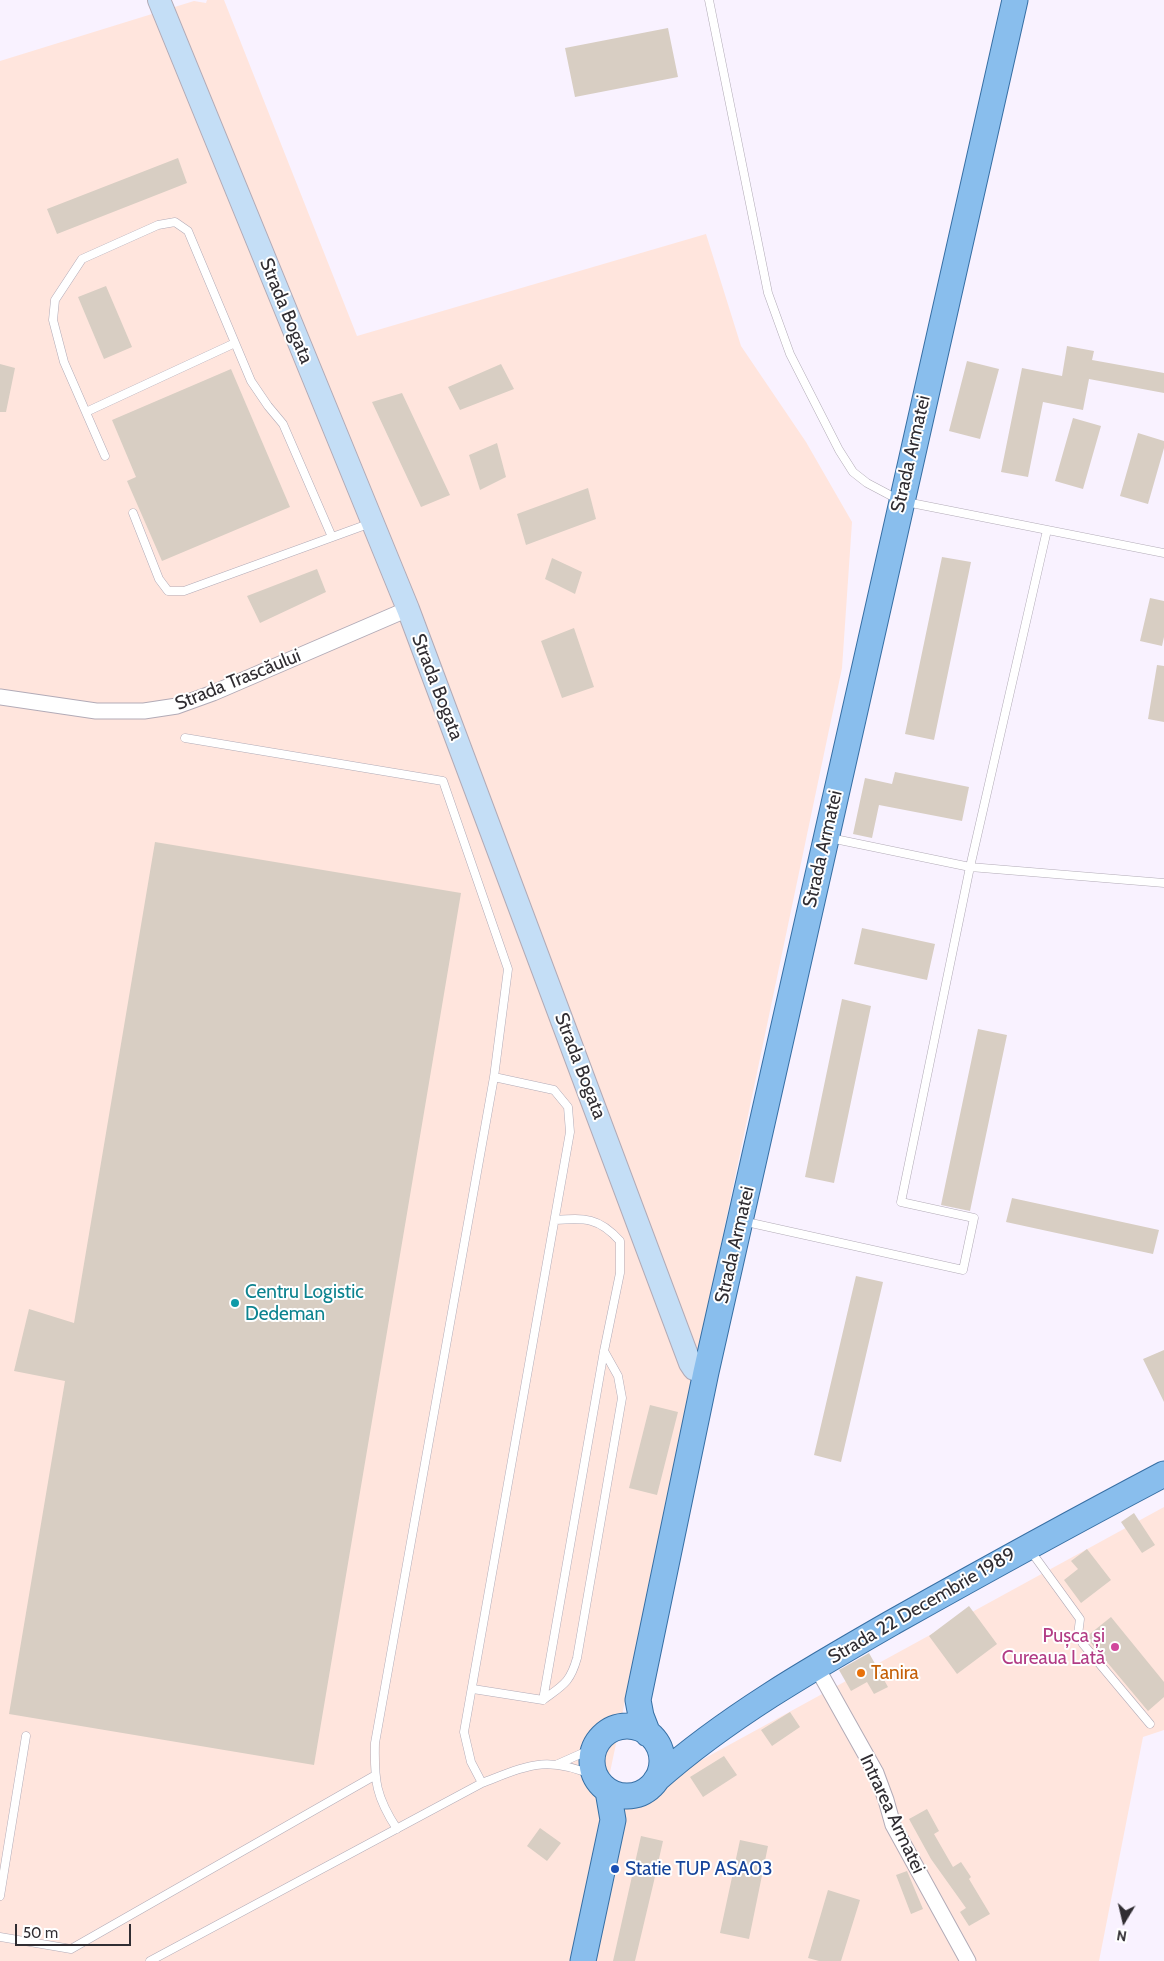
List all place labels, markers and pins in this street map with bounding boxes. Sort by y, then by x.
place label: Centru Logistic Dedeman [245,1281,364,1325]
marker: Centru Logistic Dedeman [229,1297,241,1309]
place label: Pușca și Cureaua Lată [1002,1625,1105,1669]
marker: Pușca și Cureaua Lată [1109,1641,1121,1653]
place label: Tanira [871,1662,919,1684]
marker: Tanira [855,1667,867,1679]
place label: Statie TUP ASA03 [625,1858,773,1880]
marker: Statie TUP ASA03 [609,1863,621,1875]

